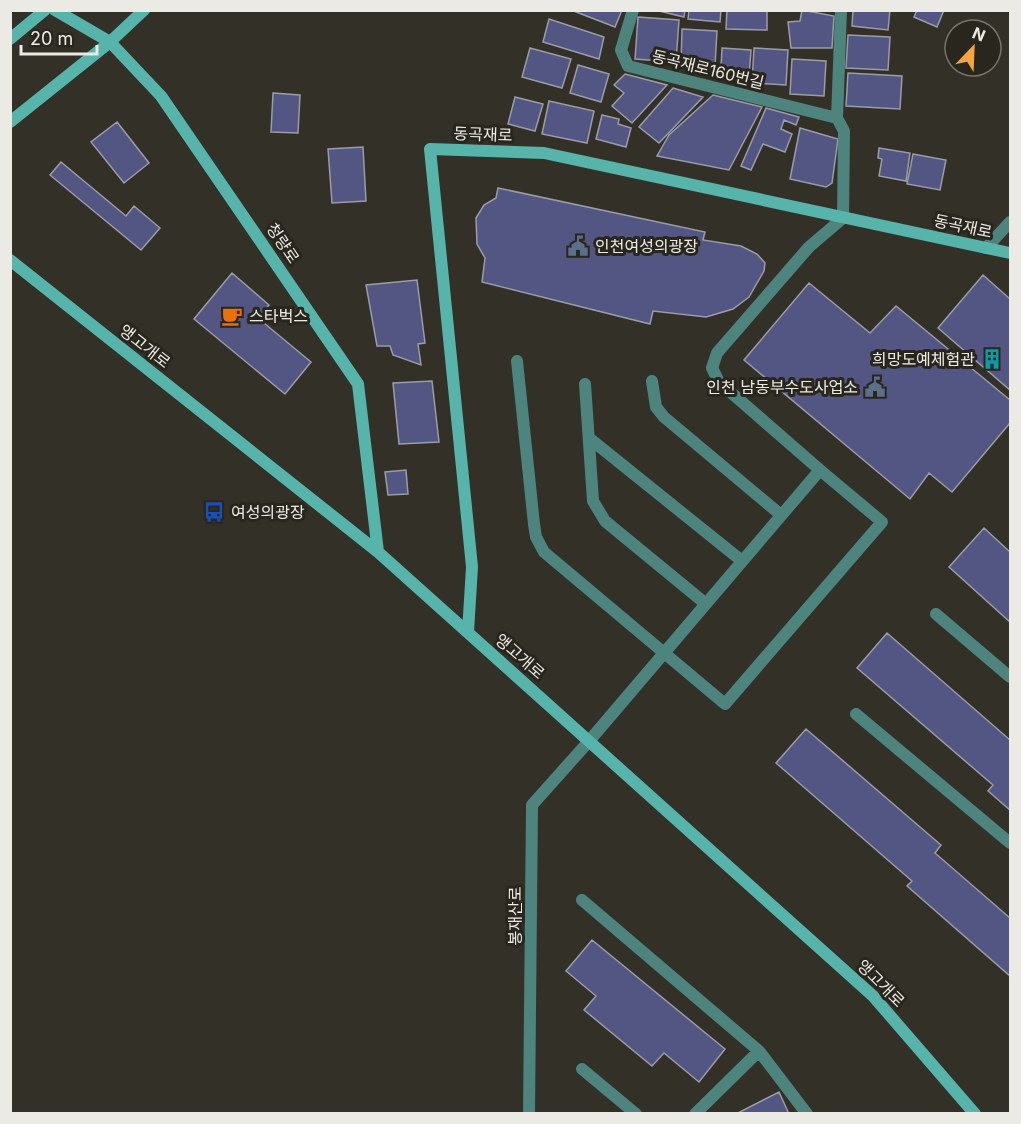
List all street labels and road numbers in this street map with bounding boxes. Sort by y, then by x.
street label: 동곡재로160번길 [650,45,766,93]
street label: 동곡재로 [453,123,513,145]
street label: 동곡재로 [932,210,994,242]
street label: 청량로 [262,219,304,267]
street label: 앵고개로 [116,320,175,372]
street label: 앵고개로 [491,629,549,683]
street label: 봉재산로 [505,886,525,945]
street label: 앵고개로 [853,955,909,1011]

